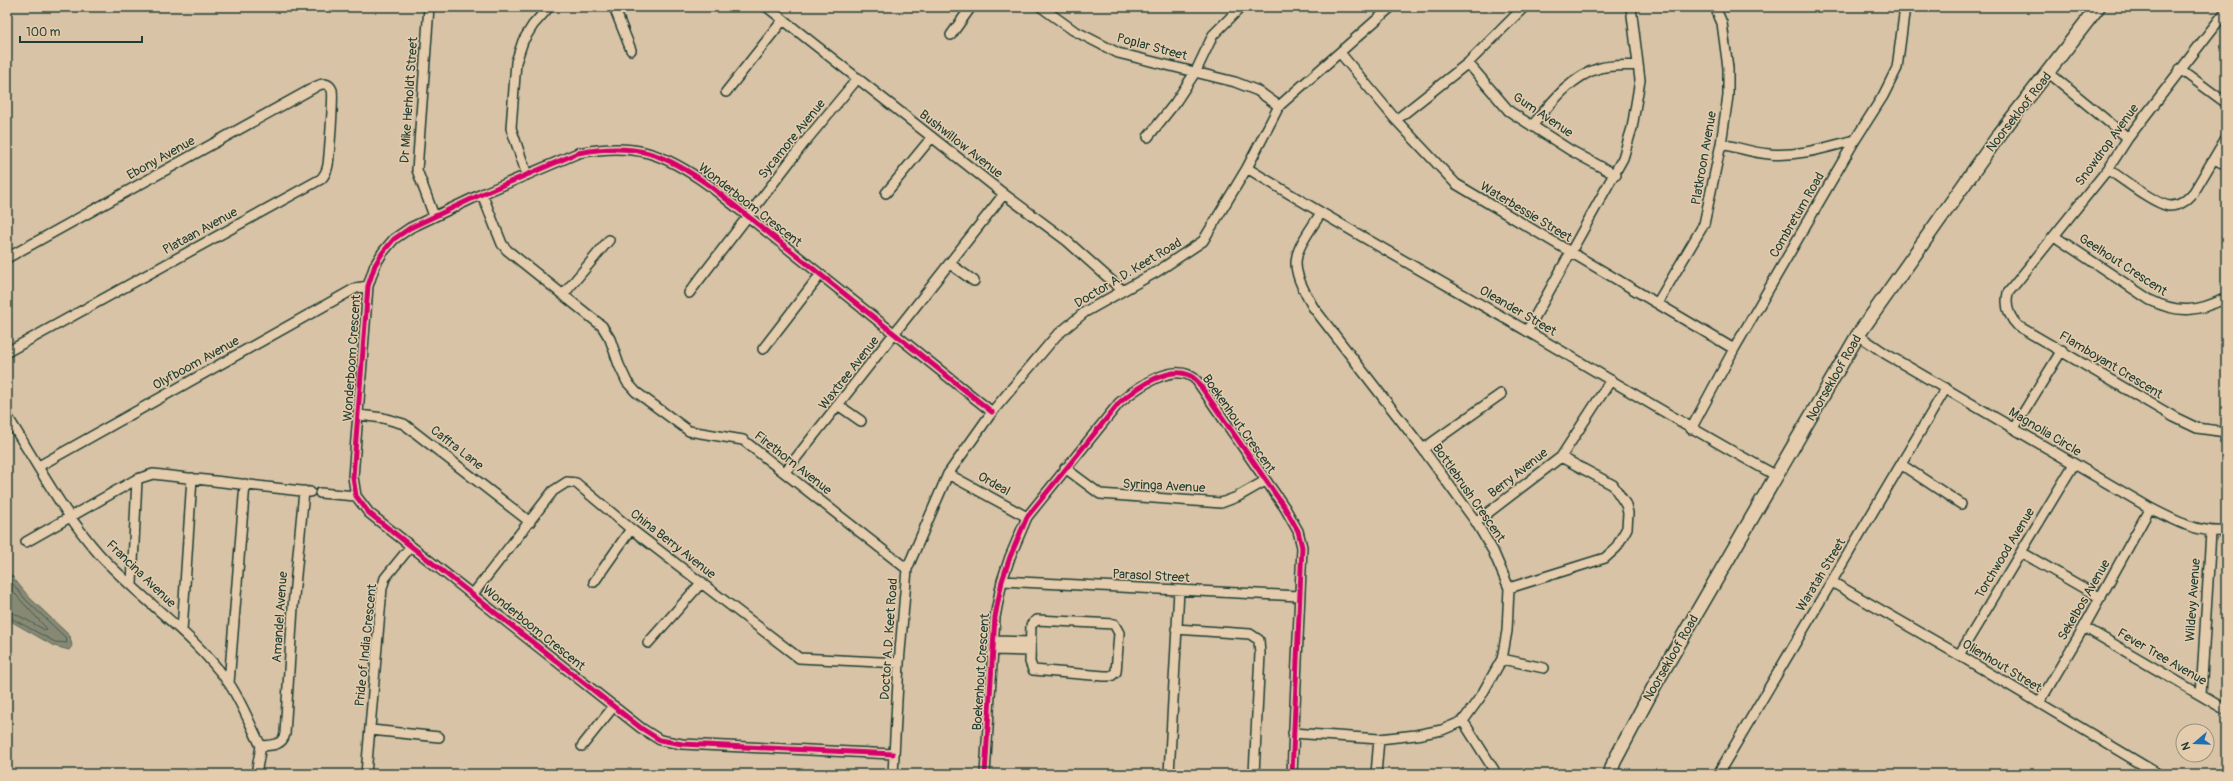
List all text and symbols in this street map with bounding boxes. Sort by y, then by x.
scale bar [20,18,142,44]
text: 100 m [26,25,61,40]
street label: Poplar Street [1115,30,1190,64]
street label: Dr Mike Herholdt Street [397,36,421,164]
street label: Noorsekloof Road [1983,69,2055,155]
street label: Gum Avenue [1510,89,1577,141]
street label: Sycamore Avenue [755,95,829,182]
street label: Snowdrop Avenue [2072,100,2143,189]
street label: Bushwillow Avenue [916,106,1006,182]
street label: Platkroon Avenue [1688,109,1720,206]
street label: Ebony Avenue [124,132,198,183]
street label: Wonderboom Crescent [695,160,806,251]
street label: Combretum Road [1766,169,1828,261]
street label: Waterbessie Street [1477,178,1575,246]
street label: Plataan Avenue [160,204,241,258]
street label: Geelhout Crescent [2076,230,2171,300]
street label: Doctor A.D. Keet Road [1072,235,1184,311]
street label: Oleander Street [1477,282,1560,340]
street label: Wonderboom Crescent [340,293,364,422]
street label: Flamboyant Crescent [2056,328,2166,403]
street label: Olyfboom Avenue [150,332,243,393]
street label: Noorsekloof Road [1803,332,1865,424]
street label: Waxtree Avenue [815,333,883,413]
street label: Boekenhout Crescent [1199,371,1280,477]
street label: Magnolia Circle [2006,404,2085,460]
street label: Caffra Lane [427,422,487,474]
street label: Firethorn Avenue [751,428,835,499]
street label: Bottlebrush Crescent [1429,441,1509,546]
street label: Berry Avenue [1485,444,1552,501]
street label: Ordeal [975,469,1013,499]
street label: Syringa Avenue [1122,476,1206,496]
street label: Torchwood Avenue [1972,504,2039,601]
street label: China Berry Avenue [627,506,719,583]
street label: Waratah Street [1793,535,1850,615]
street label: Francina Avenue [103,537,180,612]
street label: Sekelbos Avenue [2054,556,2114,643]
street label: Wildevy Avenue [2182,557,2204,642]
street label: Parasol Street [1112,566,1191,586]
street label: Amandel Avenue [269,570,291,663]
street label: Doctor A.D. Keet Road [877,578,901,700]
street label: Pride of India Crescent [352,582,380,707]
street label: Wonderboom Crescent [480,582,589,675]
street label: Boekenhout Crescent [969,612,993,731]
street label: Noorsekloof Road [1640,612,1702,704]
street label: Fever Tree Avenue [2115,625,2210,689]
street label: Olienhout Street [1959,636,2045,696]
north arrow [2175,723,2215,763]
text: N [2178,740,2193,752]

